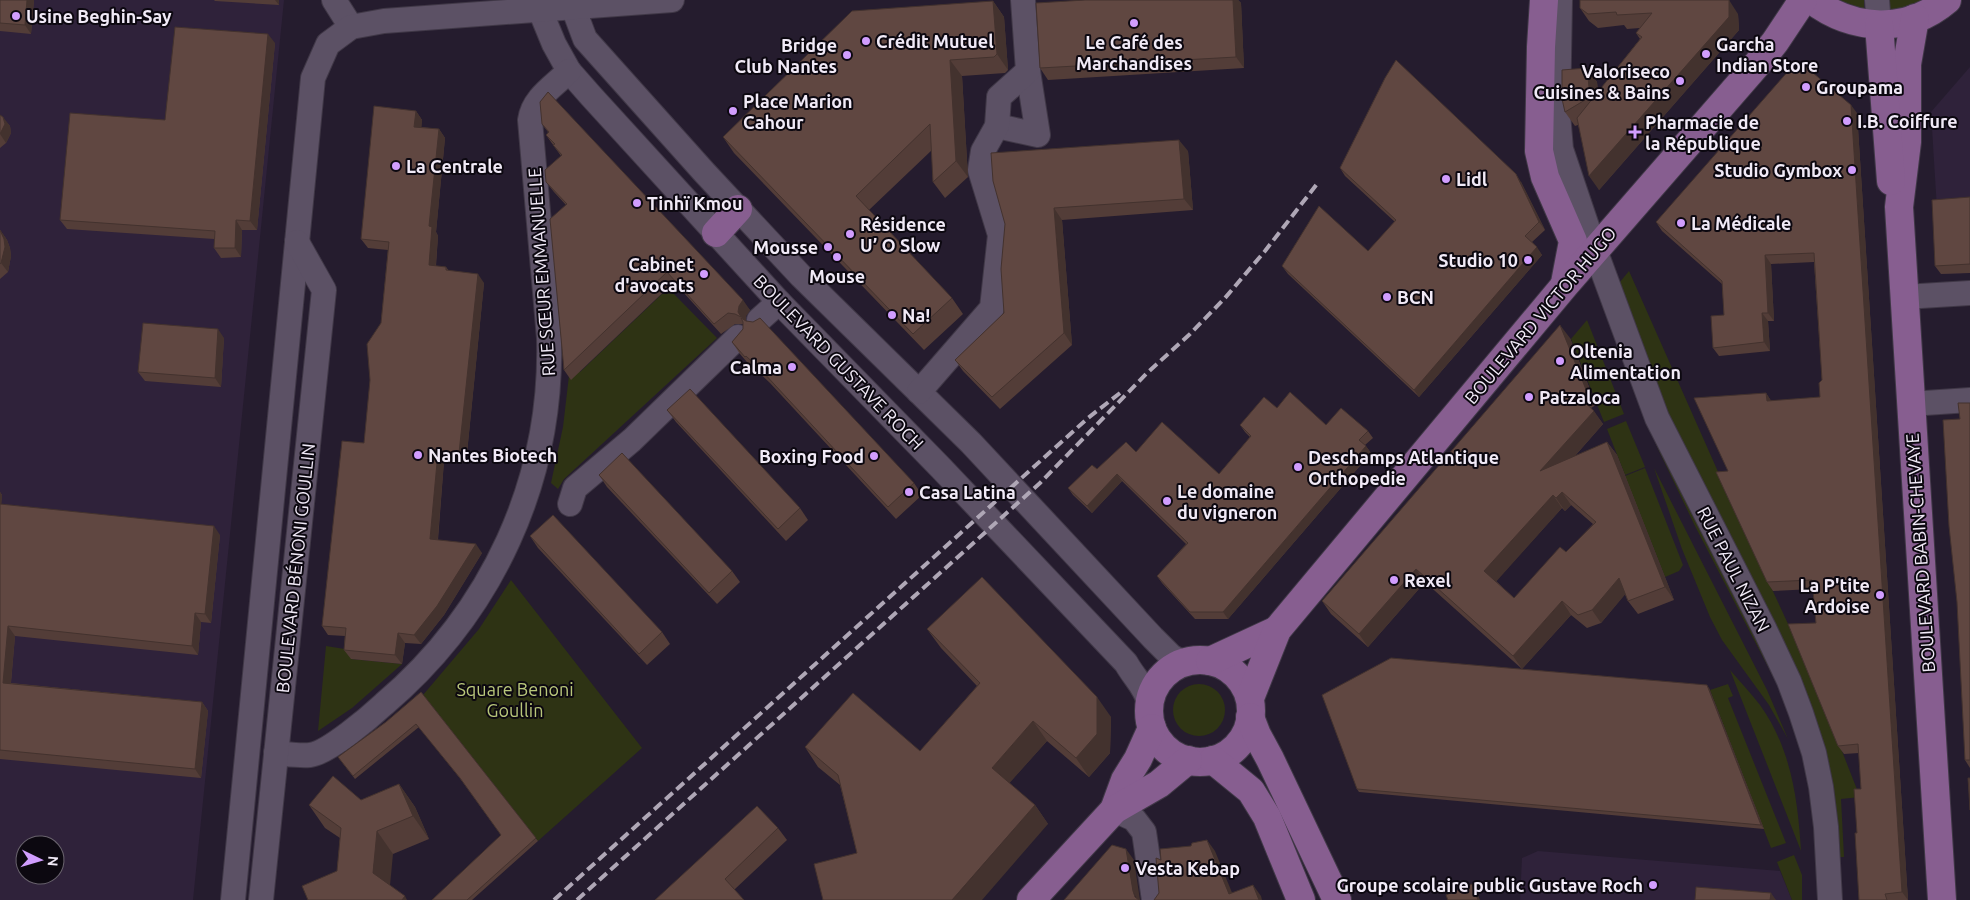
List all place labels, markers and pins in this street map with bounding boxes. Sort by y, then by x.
place label: Usine Beghin-Say [26,6,172,26]
marker: Usine Beghin-Say [10,10,22,22]
marker: Le Café des Marchandises [1128,17,1140,29]
place label: Crédit Mutuel [876,31,994,51]
place label: Le Café des Marchandises [1076,32,1192,73]
place label: Garcha Indian Store [1716,34,1818,75]
place label: Bridge Club Nantes [734,35,837,76]
marker: Crédit Mutuel [860,35,872,47]
marker: Garcha Indian Store [1700,48,1712,60]
marker: Bridge Club Nantes [841,49,853,61]
place label: Valoriseco Cuisines & Bains [1534,61,1670,102]
marker: Valoriseco Cuisines & Bains [1674,75,1686,87]
place label: Groupama [1816,77,1903,97]
marker: Groupama [1800,81,1812,93]
place label: Place Marion Cahour [743,91,853,132]
marker: Place Marion Cahour [727,105,739,117]
place label: I.B. Coiffure [1857,111,1958,131]
place label: Pharmacie de la République [1645,112,1761,153]
marker: I.B. Coiffure [1841,115,1853,127]
marker: Pharmacie de la République [1629,126,1641,138]
place label: La Centrale [406,156,503,176]
marker: La Centrale [390,160,402,172]
place label: Studio Gymbox [1714,160,1842,180]
marker: Studio Gymbox [1846,164,1858,176]
place label: Lidl [1456,169,1488,189]
marker: Lidl [1440,173,1452,185]
place label: Tinhï Kmou [647,193,742,213]
marker: Tinhï Kmou [631,197,643,209]
place label: La Médicale [1691,213,1791,233]
place label: Résidence U’ O Slow [860,214,946,255]
marker: La Médicale [1675,217,1687,229]
marker: Résidence U’ O Slow [844,228,856,240]
place label: Mousse [753,237,818,257]
marker: Mousse [822,241,834,253]
place label: Studio 10 [1438,250,1518,270]
marker: Mouse [831,251,843,263]
place label: Cabinet d'avocats [614,254,694,295]
marker: Studio 10 [1522,254,1534,266]
place label: Mouse [809,266,865,286]
marker: Cabinet d'avocats [698,268,710,280]
place label: BCN [1397,287,1434,307]
marker: BCN [1381,291,1393,303]
place label: Na! [902,305,930,325]
marker: Na! [886,309,898,321]
place label: Oltenia Alimentation [1570,341,1681,382]
marker: Oltenia Alimentation [1554,355,1566,367]
place label: Calma [730,357,782,377]
marker: Calma [786,361,798,373]
place label: Patzaloca [1539,387,1621,407]
marker: Patzaloca [1523,391,1535,403]
place label: Nantes Biotech [428,445,557,465]
place label: Boxing Food [759,446,864,466]
place label: Deschamps Atlantique Orthopedie [1308,447,1499,488]
marker: Nantes Biotech [412,449,424,461]
marker: Boxing Food [868,450,880,462]
marker: Deschamps Atlantique Orthopedie [1292,461,1304,473]
place label: Le domaine du vigneron [1177,481,1277,522]
place label: Casa Latina [919,482,1016,502]
marker: Casa Latina [903,486,915,498]
marker: Le domaine du vigneron [1161,495,1173,507]
place label: Rexel [1404,570,1452,590]
marker: Rexel [1388,574,1400,586]
place label: La P'tite Ardoise [1799,575,1870,616]
marker: La P'tite Ardoise [1874,589,1886,601]
place label: Vesta Kebap [1135,858,1240,878]
marker: Vesta Kebap [1119,862,1131,874]
place label: Groupe scolaire public Gustave Roch [1336,875,1643,895]
marker: Groupe scolaire public Gustave Roch [1647,879,1659,891]

